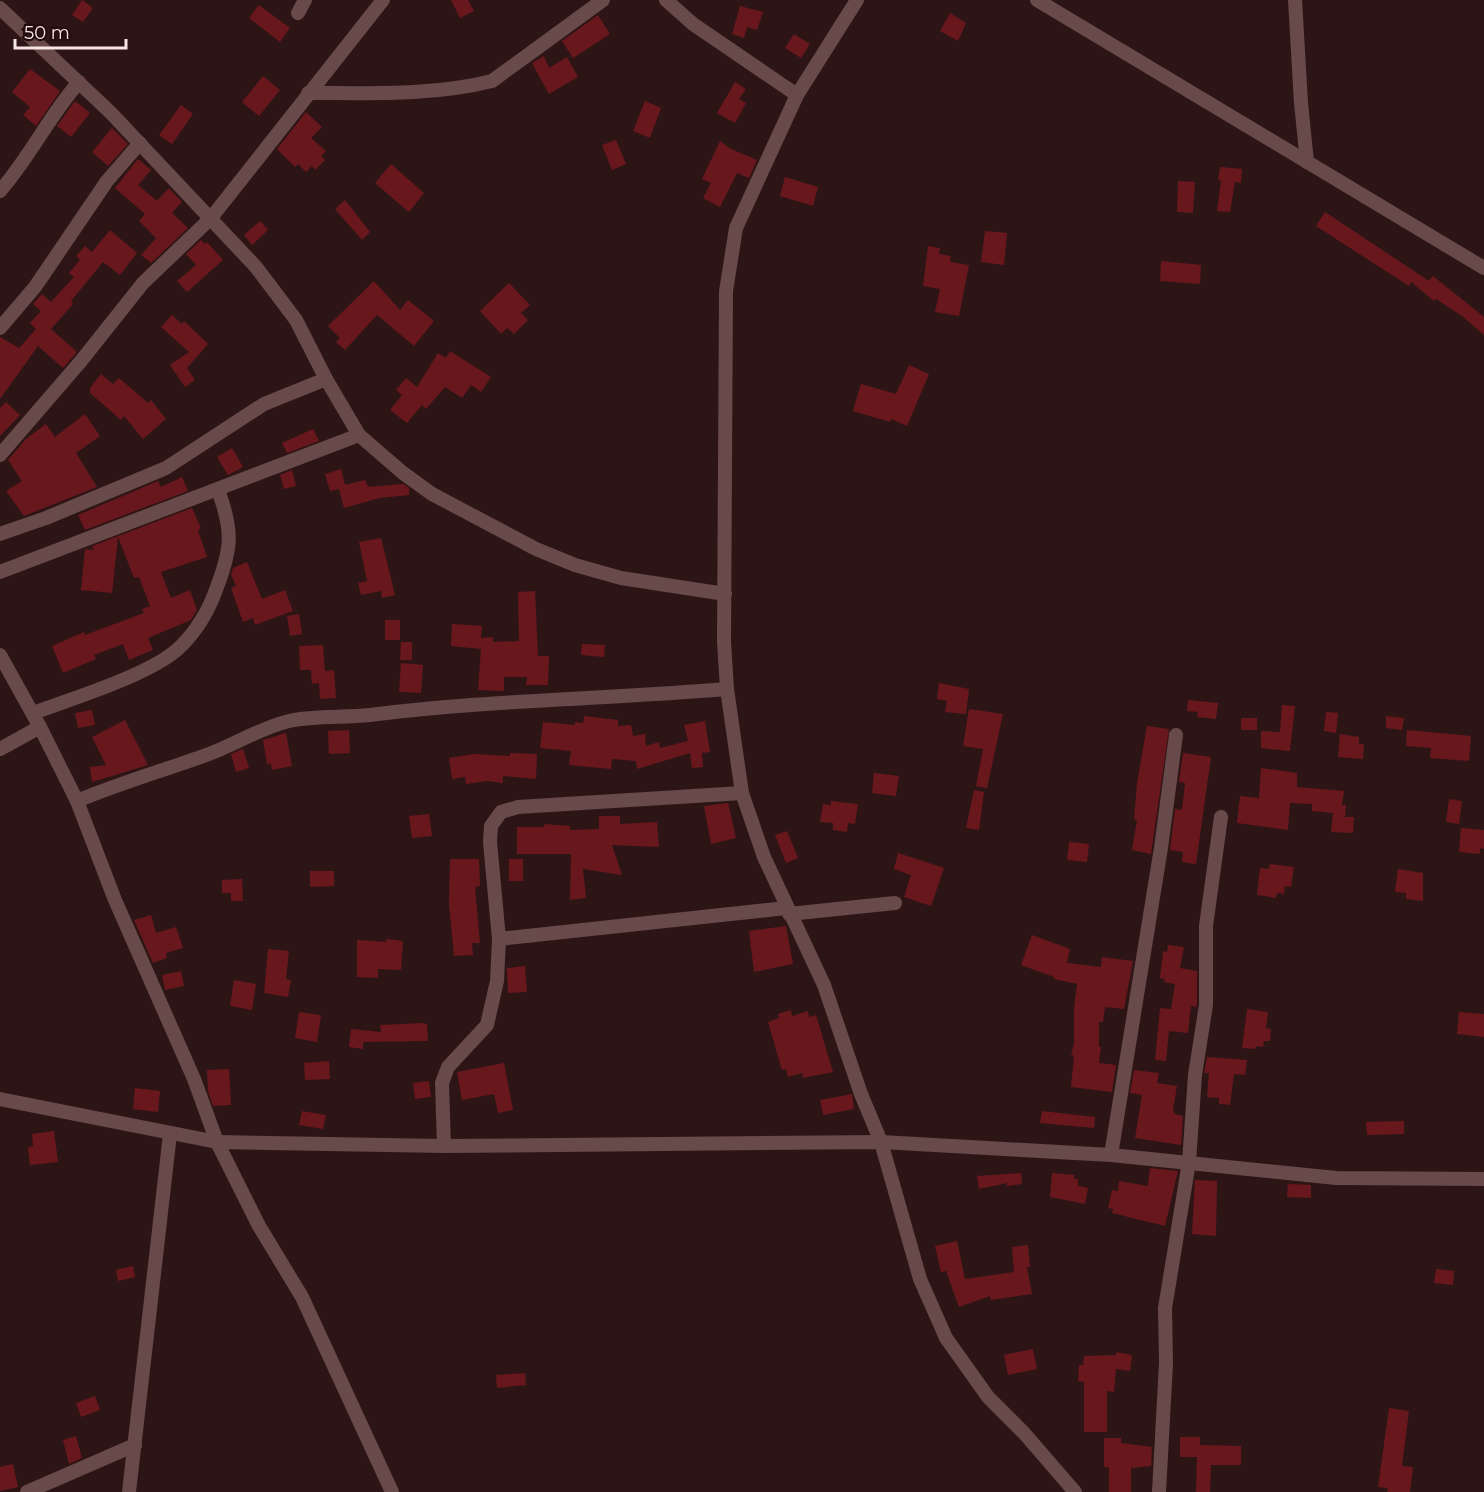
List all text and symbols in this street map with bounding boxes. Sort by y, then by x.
scale bar [15,12,126,50]
text: 50 m [24,22,70,44]

